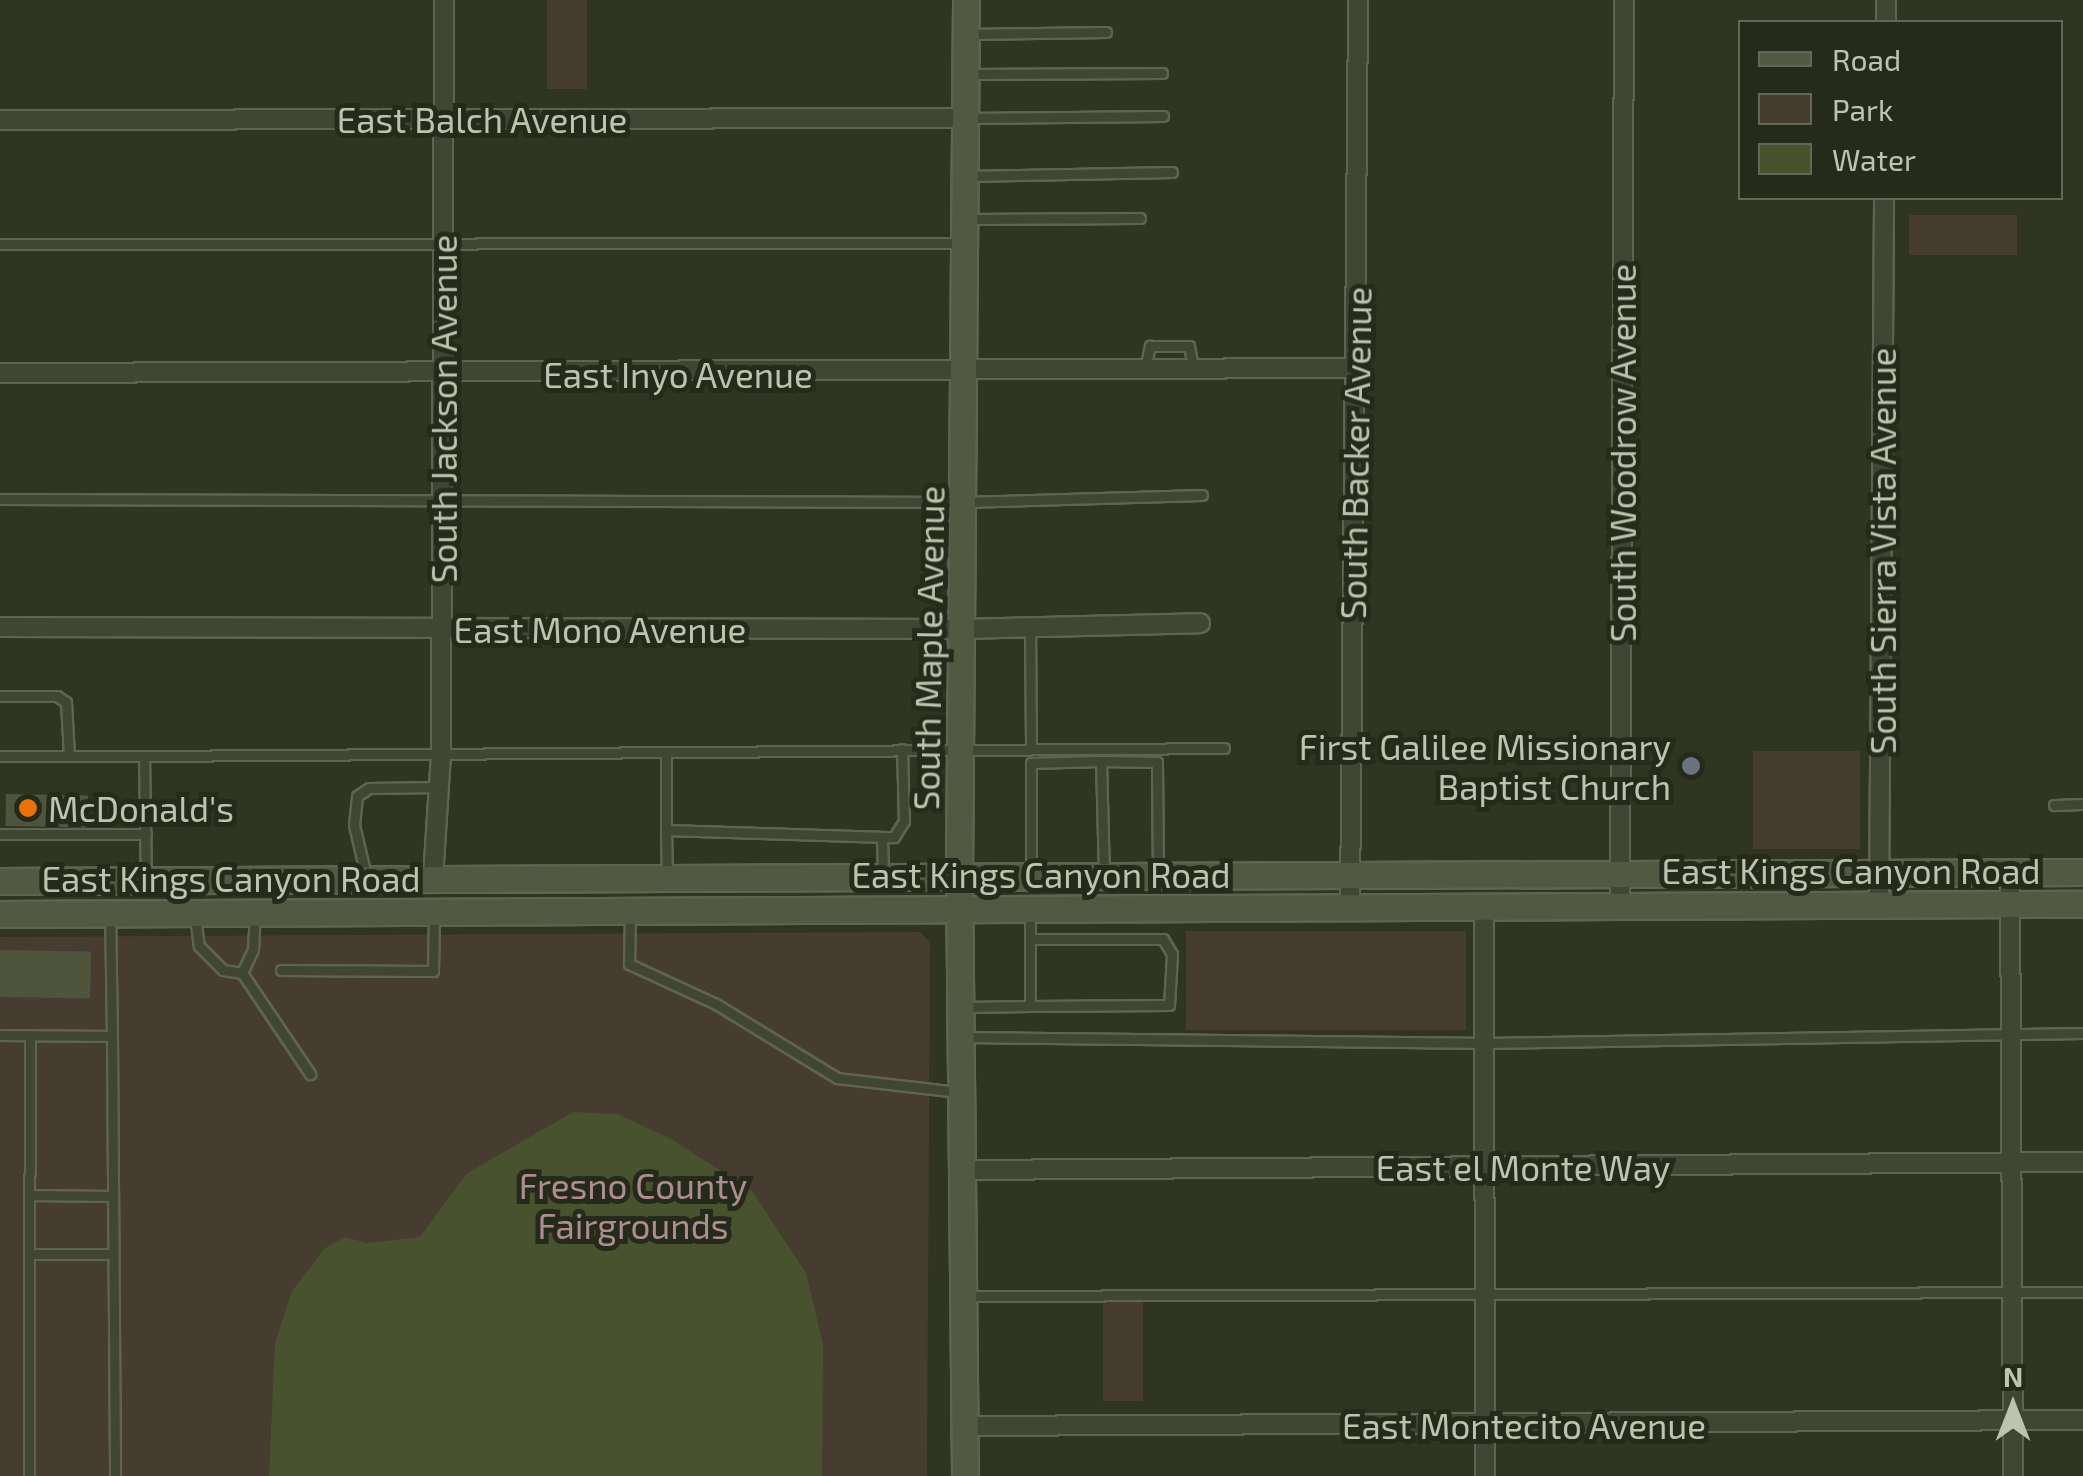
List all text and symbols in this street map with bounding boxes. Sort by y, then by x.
legend [1738,20,2063,200]
text: Road [1832,41,1901,77]
text: Park [1832,91,1893,127]
street label: East Balch Avenue [336,98,628,140]
text: Water [1832,141,1916,177]
street label: South Jackson Avenue [422,234,464,584]
street label: South Woodrow Avenue [1601,263,1643,643]
street label: South Backer Avenue [1331,286,1379,620]
street label: South Sierra Vista Avenue [1861,347,1903,755]
street label: East Inyo Avenue [543,353,813,395]
street label: South Maple Avenue [904,485,952,811]
street label: East Mono Avenue [453,608,747,650]
place label: First Galilee Missionary Baptist Church [1299,725,1671,807]
marker: First Galilee Missionary Baptist Church [1680,755,1702,777]
place label: McDonald's [48,787,234,829]
marker: McDonald's [17,797,39,819]
street label: East Kings Canyon Road [1662,849,2040,891]
street label: East Kings Canyon Road [852,853,1230,895]
street label: East Kings Canyon Road [42,857,420,899]
street label: East el Monte Way [1375,1146,1671,1188]
park label: Fresno County Fairgrounds [519,1164,747,1246]
north arrow [1963,1356,2063,1456]
text: N [2003,1359,2023,1393]
street label: East Montecito Avenue [1342,1404,1706,1446]

